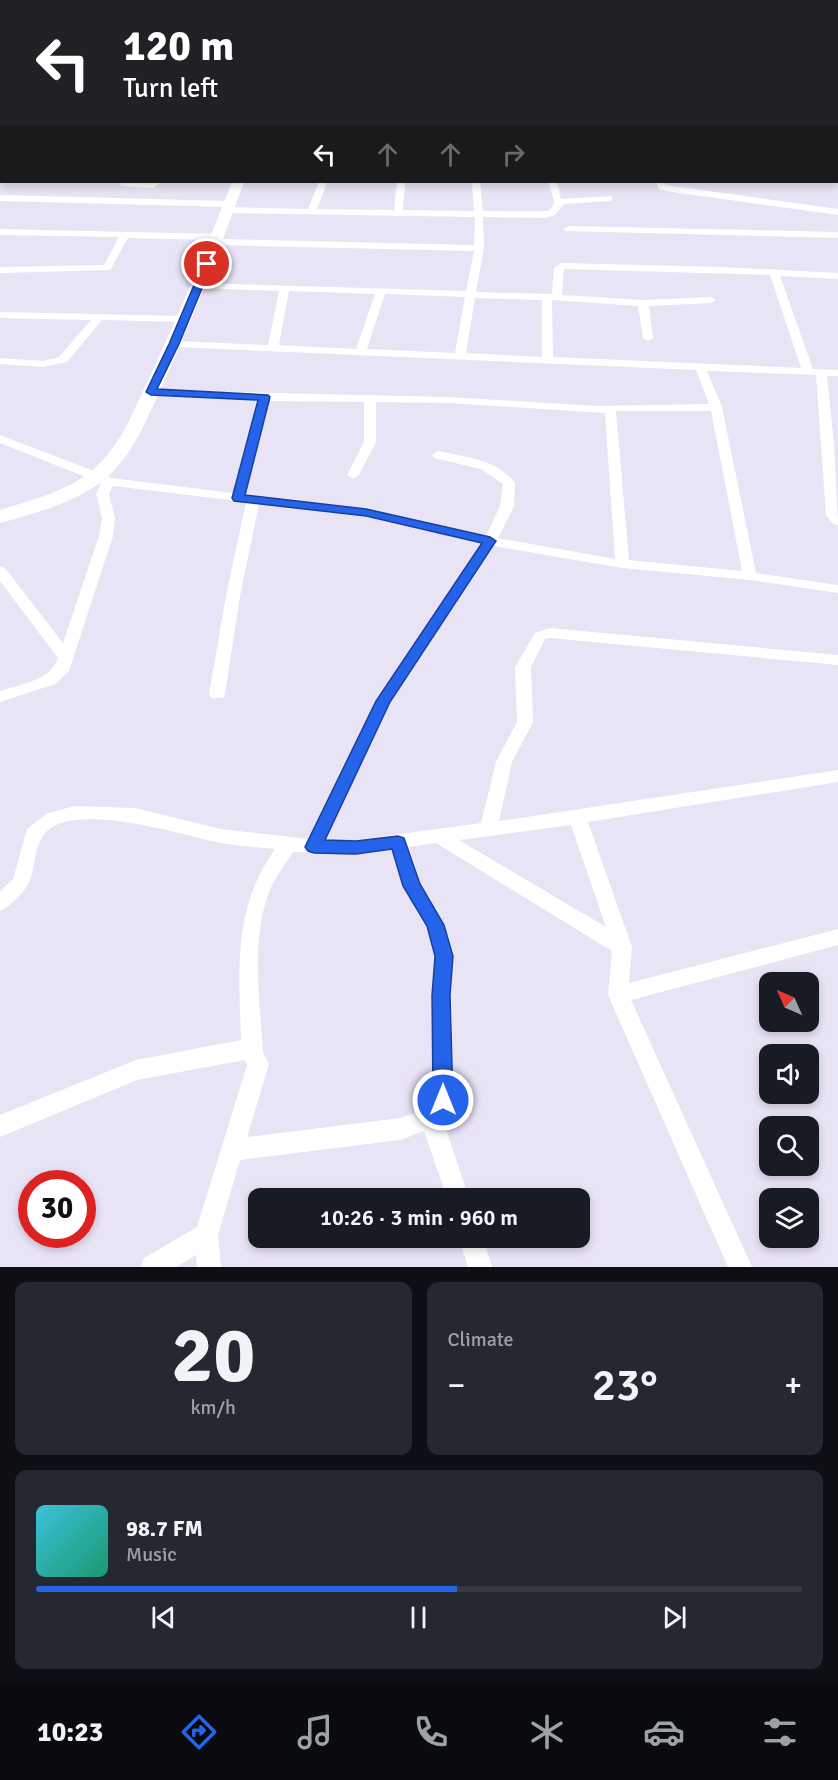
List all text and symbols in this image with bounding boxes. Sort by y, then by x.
text: 120 m [123,21,234,72]
icon: left [24,24,102,102]
text: Turn left [123,72,218,105]
icon: left [308,138,341,171]
icon: ahead [371,138,404,171]
icon: ahead [434,138,467,171]
icon: right [497,138,530,171]
pin [181,238,232,289]
icon: arrive [190,247,223,280]
north arrow [759,972,819,1032]
map controls [759,972,819,1248]
button: sound [759,1044,819,1104]
position arrow [411,1068,475,1132]
button: search [759,1116,819,1176]
speed limit sign: 30 [18,1170,96,1248]
button: layers [759,1188,819,1248]
text: 10:26 · 3 min · 960 m [320,1204,518,1231]
text: 20 [171,1308,255,1404]
text: Climate [448,1327,513,1352]
text: 23° [592,1358,658,1413]
text: − [448,1365,465,1406]
text: + [784,1365,802,1406]
text: km/h [191,1395,236,1420]
text: 98.7 FM [126,1515,203,1542]
text: Music [126,1542,177,1567]
icon: previous [147,1601,180,1634]
icon: pause [402,1601,435,1634]
icon: next [658,1601,691,1634]
icon: directions [178,1711,220,1753]
icon: music [294,1711,336,1753]
icon: phone [410,1711,452,1753]
icon: climate [526,1711,568,1753]
icon: car [643,1711,685,1753]
icon: filters [759,1711,801,1753]
text: 10:23 [37,1716,103,1749]

